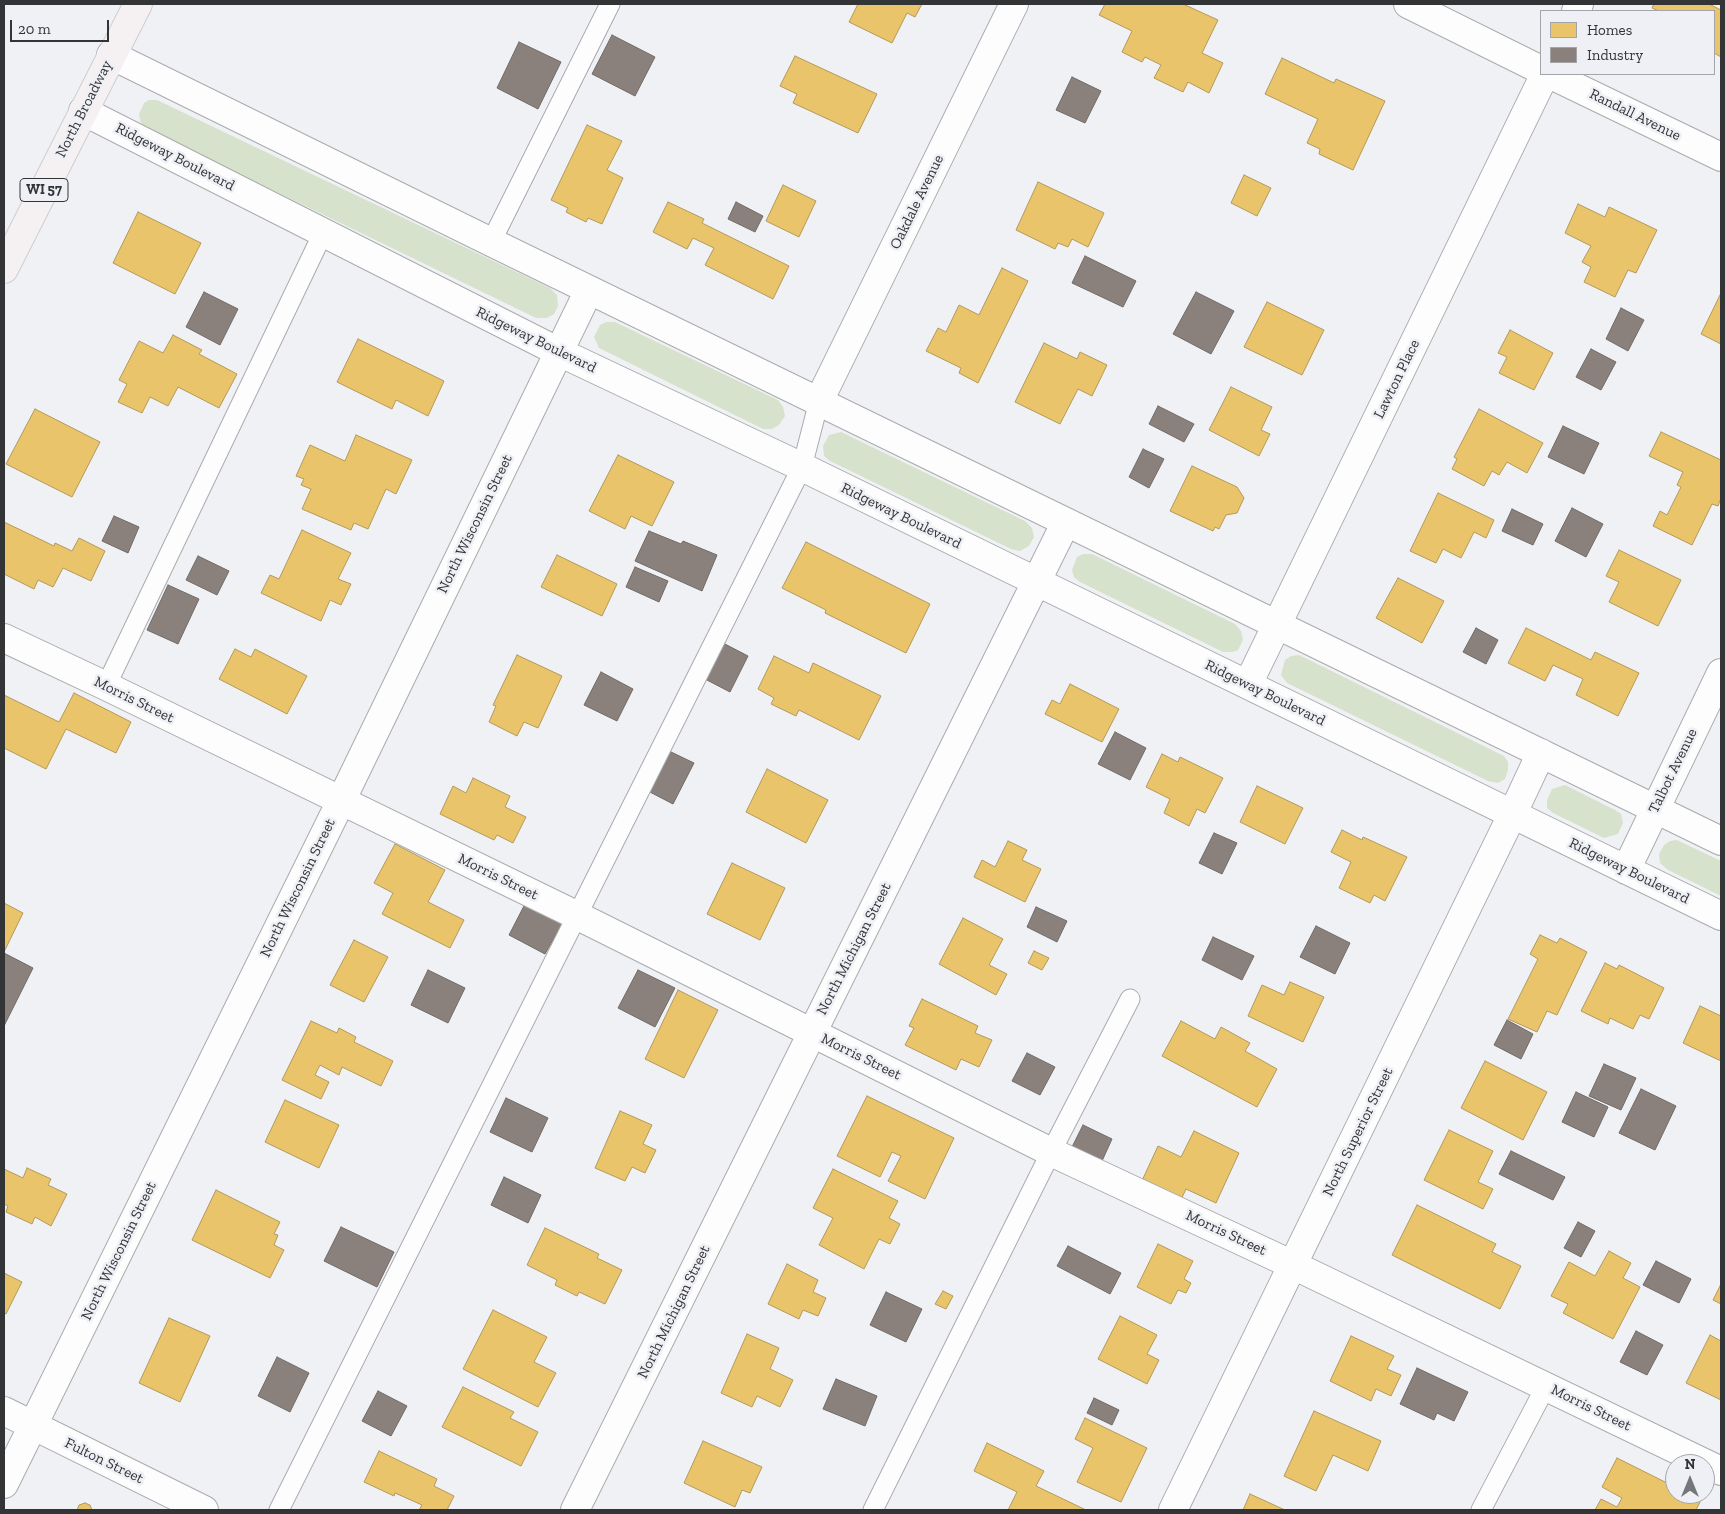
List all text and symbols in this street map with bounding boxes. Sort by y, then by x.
scale bar [12,10,111,42]
legend [1540,10,1715,75]
text: 20 m [18,20,51,38]
text: Homes [1587,21,1632,39]
text: Industry [1587,46,1643,64]
street label: North Broadway [52,57,116,161]
street label: Randall Avenue [1586,85,1684,145]
street label: Ridgeway Boulevard [112,119,238,195]
street label: Oakdale Avenue [886,152,948,252]
road number: WI 57 [20,178,68,202]
street label: Ridgeway Boulevard [473,303,599,377]
street label: Lawton Place [1370,337,1424,421]
street label: North Wisconsin Street [434,452,516,596]
street label: Ridgeway Boulevard [838,479,964,553]
street label: Ridgeway Boulevard [1202,656,1328,730]
street label: Morris Street [91,673,177,727]
street label: Talbot Avenue [1645,726,1701,816]
street label: North Wisconsin Street [257,816,339,960]
street label: Ridgeway Boulevard [1566,834,1692,908]
street label: Morris Street [455,850,541,904]
street label: North Michigan Street [813,880,895,1018]
street label: Morris Street [818,1030,904,1084]
street label: North Superior Street [1319,1065,1397,1199]
street label: North Wisconsin Street [78,1179,160,1323]
street label: Morris Street [1183,1206,1269,1260]
street label: North Michigan Street [634,1242,714,1382]
street label: Morris Street [1548,1381,1634,1435]
street label: Fulton Street [62,1434,146,1488]
north arrow [1665,1454,1715,1504]
text: N [1685,1456,1695,1473]

